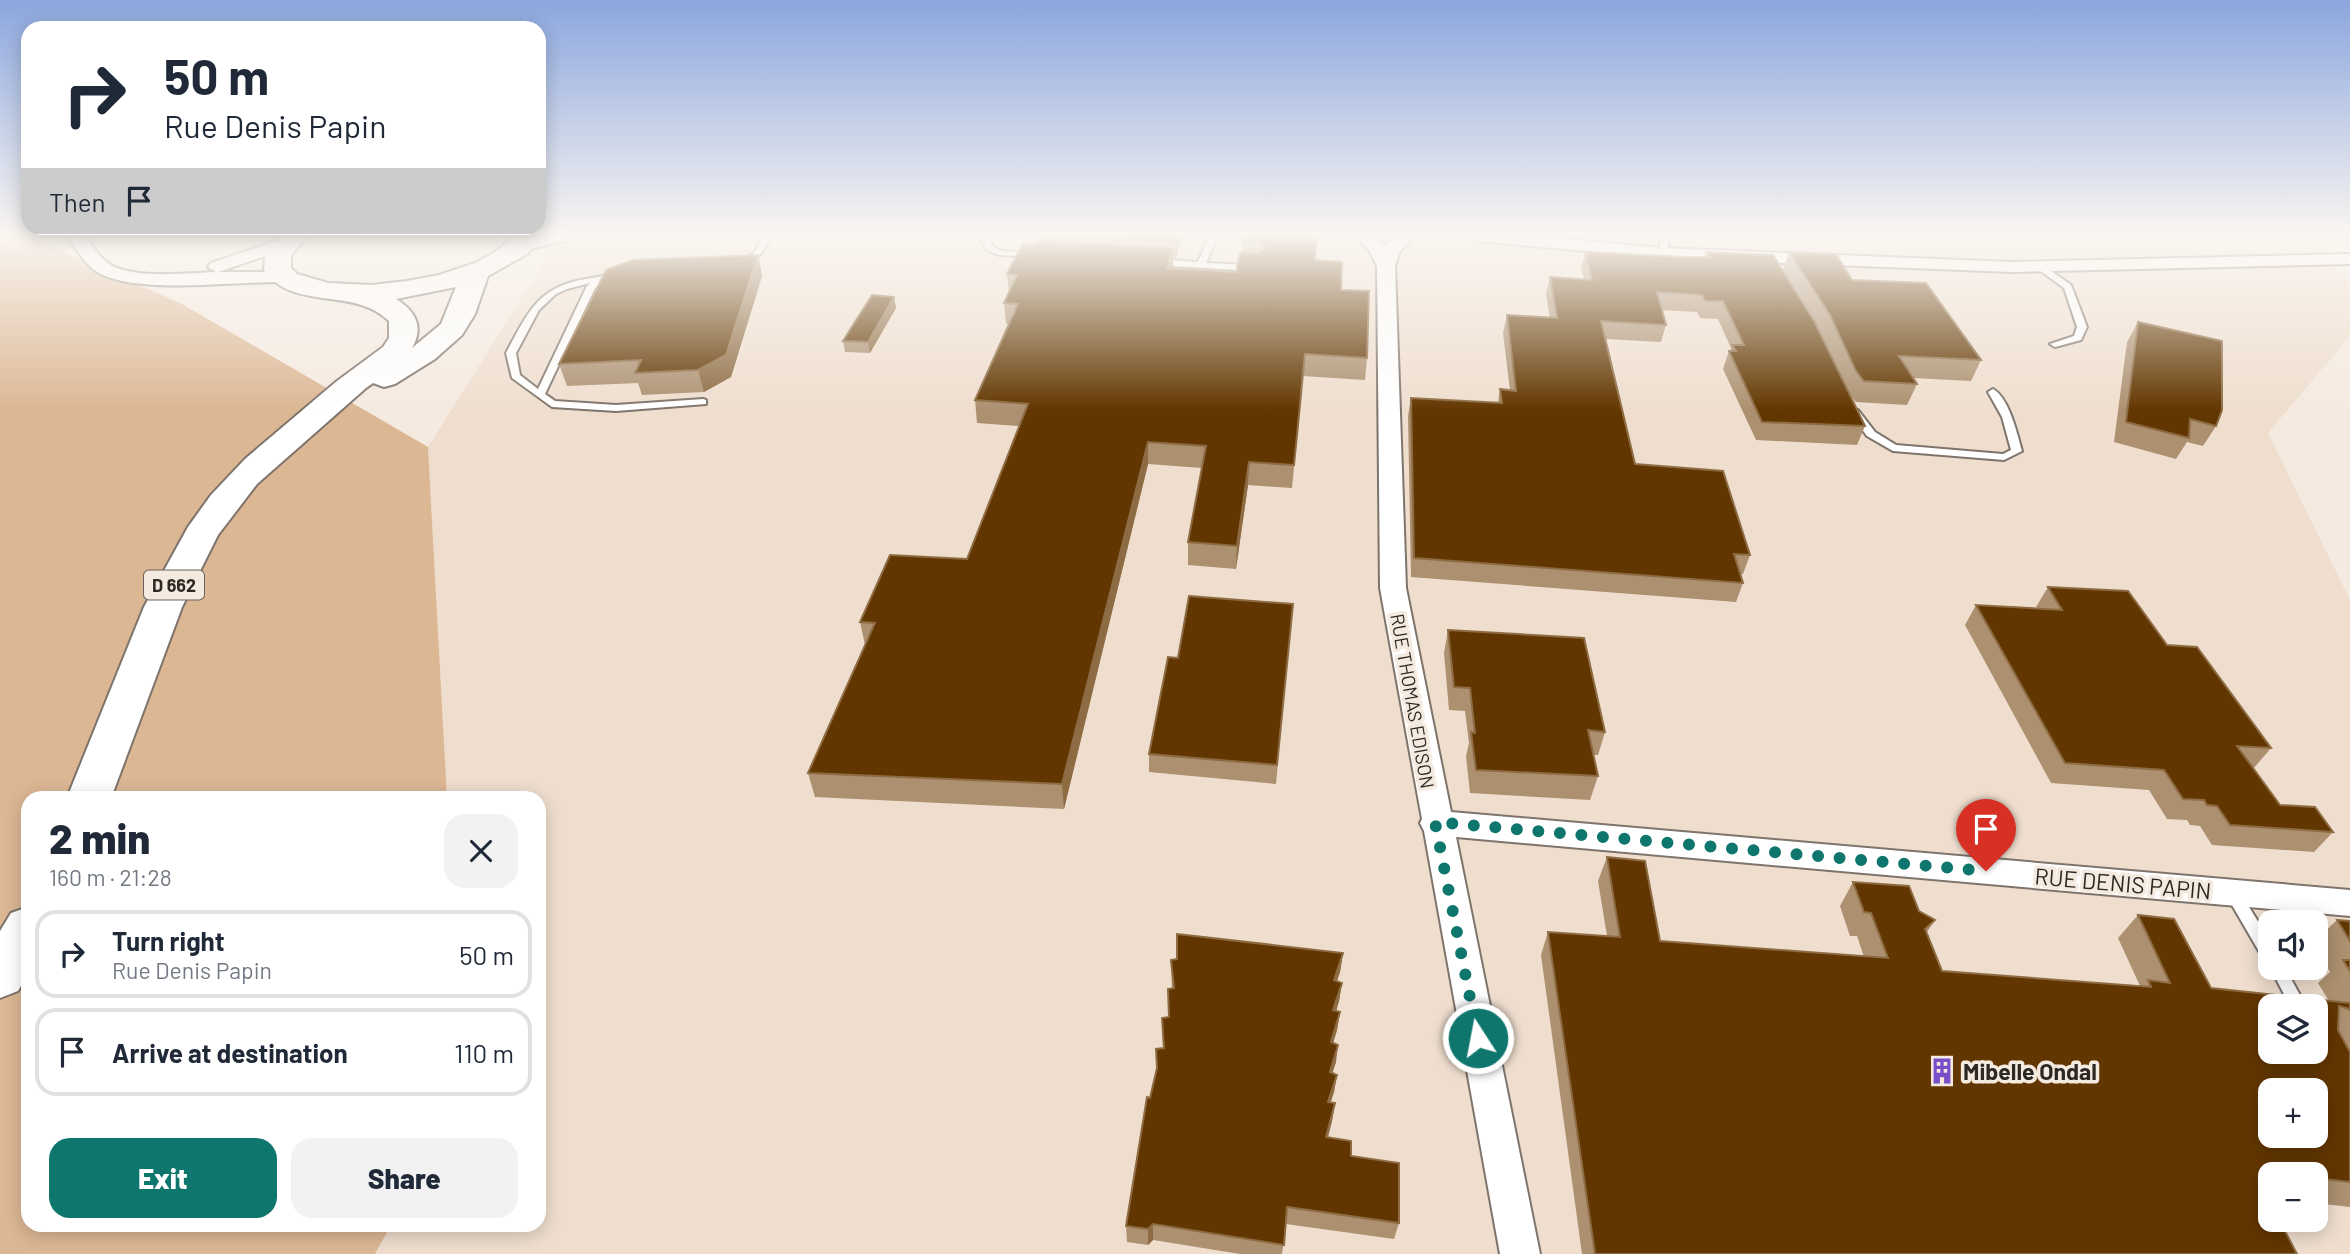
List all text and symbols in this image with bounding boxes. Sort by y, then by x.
text: 50 m [164,46,269,105]
icon: right [49,49,140,140]
text: Rue Denis Papin [164,106,387,144]
icon: arrive [120,182,158,220]
text: Then [49,186,106,217]
road number: D 662 [144,570,204,600]
street label: RUE THOMAS EDISON [1386,612,1440,790]
pin [1956,799,2016,871]
icon: arrive [1967,810,2005,848]
text: 2 min [49,812,150,862]
button: close [444,814,518,888]
street label: RUE DENIS PAPIN [2033,861,2213,905]
text: 160 m · 21:28 [49,863,172,891]
map controls [2258,910,2328,1232]
button: sound [2258,910,2328,980]
text: Turn right [112,925,225,956]
icon: right [53,935,91,973]
text: 50 m [459,939,514,970]
text: Rue Denis Papin [112,956,272,984]
button: layers [2258,994,2328,1064]
position arrow [1441,1001,1515,1075]
icon: arrive [53,1033,91,1071]
text: Arrive at destination [112,1037,348,1068]
text: 110 m [454,1037,514,1068]
building icon: Mibelle Ondal [1927,1056,1957,1086]
place label: Mibelle Ondal [1963,1057,2097,1085]
button: + [2258,1078,2328,1148]
button: Exit [49,1138,277,1218]
button: Share [291,1138,518,1218]
button: − [2258,1162,2328,1232]

